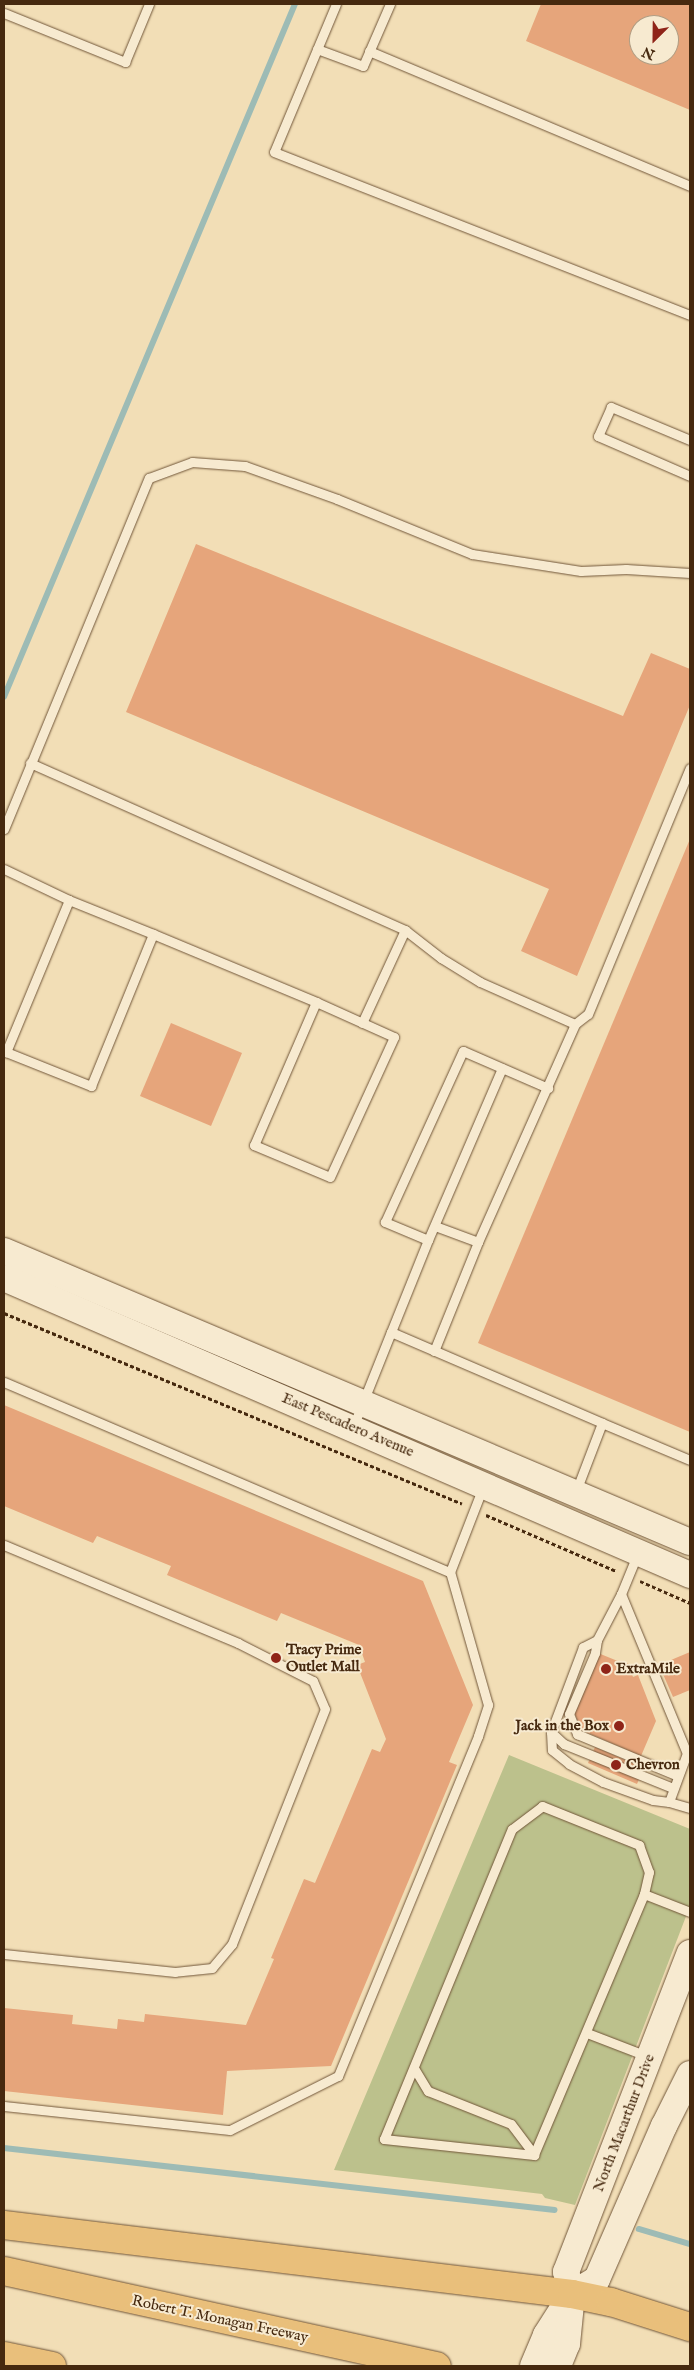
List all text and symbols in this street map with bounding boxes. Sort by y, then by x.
north arrow [629,15,679,65]
text: N [639,42,658,64]
street label: East Pescadero Avenue [279,1389,417,1461]
place label: Tracy Prime Outlet Mall [286,1640,361,1675]
marker: Tracy Prime Outlet Mall [270,1652,282,1664]
place label: ExtraMile [616,1660,680,1678]
marker: ExtraMile [600,1663,612,1675]
place label: Jack in the Box [515,1717,609,1735]
marker: Jack in the Box [613,1720,625,1732]
place label: Chevron [626,1756,680,1774]
marker: Chevron [610,1759,622,1771]
street label: North Macarthur Drive [589,2052,659,2194]
street label: Robert T. Monagan Freeway [130,2292,310,2346]

